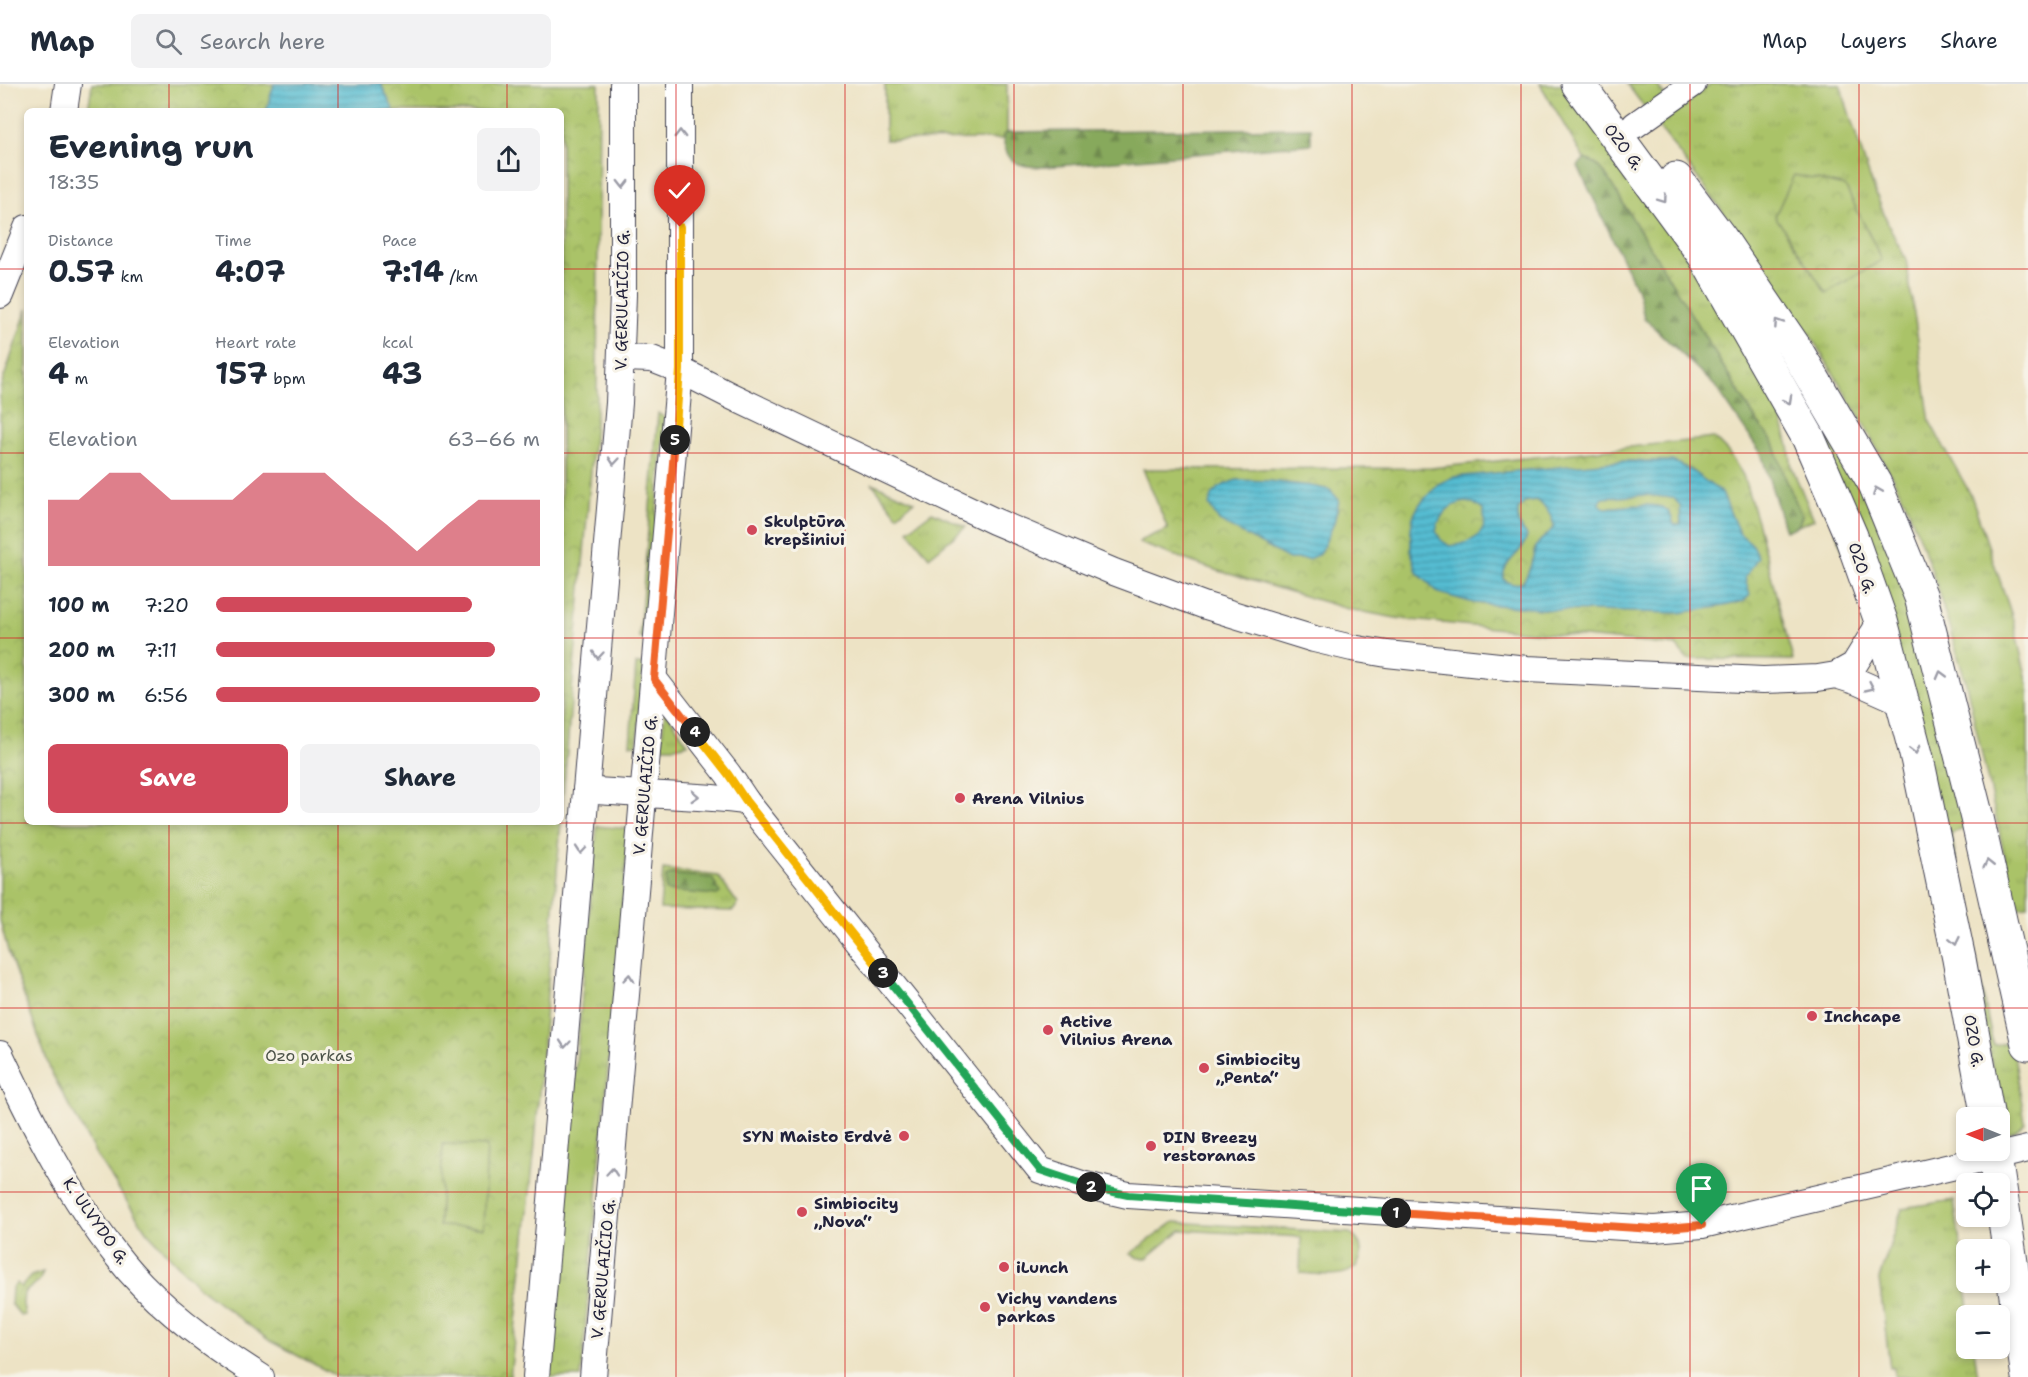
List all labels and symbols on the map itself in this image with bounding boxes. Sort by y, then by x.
street label: OZO G. [1600,119,1648,175]
one-way arrow [674,130,686,139]
pin [654,165,705,227]
one-way arrow [617,180,629,189]
one-way arrow [1655,192,1666,203]
street label: V. GERULAIČIO G. [610,229,634,371]
one-way arrow [1774,319,1785,330]
one-way arrow [1780,394,1792,404]
pin: 5 [660,425,690,455]
one-way arrow [608,456,621,465]
one-way arrow [1873,486,1885,497]
place label: Skulptūra krepšiniui [764,511,845,550]
marker: Skulptūra krepšiniui [745,523,759,537]
street label: OZO G. [1843,539,1881,597]
one-way arrow [591,651,604,660]
one-way arrow [1936,670,1948,681]
one-way arrow [1864,680,1875,692]
street label: V. GERULAIČIO G. [628,714,662,856]
pin: 4 [680,717,710,747]
one-way arrow [1907,745,1920,755]
place label: Arena Vilnius [972,788,1084,809]
one-way arrow [691,789,700,802]
marker: Arena Vilnius [953,791,967,805]
one-way arrow [575,845,588,854]
one-way arrow [1982,859,1995,869]
one-way arrow [1948,936,1961,946]
pin: 3 [868,958,898,988]
one-way arrow [622,974,635,983]
place label: Inchcape [1824,1006,1901,1027]
marker: Inchcape [1805,1009,1819,1023]
place label: Active Vilnius Arena [1060,1011,1172,1050]
street label: OZO G. [1959,1013,1989,1069]
marker: Active Vilnius Arena [1041,1023,1055,1037]
one-way arrow [558,1039,571,1048]
park label: Ozo parkas [265,1045,353,1066]
place label: Simbiocity „Penta“ [1216,1049,1301,1088]
marker: Simbiocity „Penta“ [1197,1061,1211,1075]
north arrow [1956,1107,2010,1161]
place label: SYN Maisto Erdvė [743,1126,892,1147]
place label: DIN Breezy restoranas [1163,1127,1257,1166]
marker: SYN Maisto Erdvė [897,1129,911,1143]
marker: DIN Breezy restoranas [1144,1139,1158,1153]
pin [1676,1163,1727,1225]
one-way arrow [605,1168,618,1177]
pin: 2 [1076,1172,1106,1202]
street label: K. ULVYDO G. [58,1173,134,1269]
place label: Simbiocity „Nova“ [814,1193,899,1232]
street label: V. GERULAIČIO G. [586,1198,620,1340]
pin: 1 [1381,1198,1411,1228]
marker: Simbiocity „Nova“ [795,1205,809,1219]
place label: iLunch [1016,1257,1069,1278]
marker: iLunch [997,1260,1011,1274]
place label: Vichy vandens parkas [997,1288,1117,1327]
marker: Vichy vandens parkas [978,1300,992,1314]

